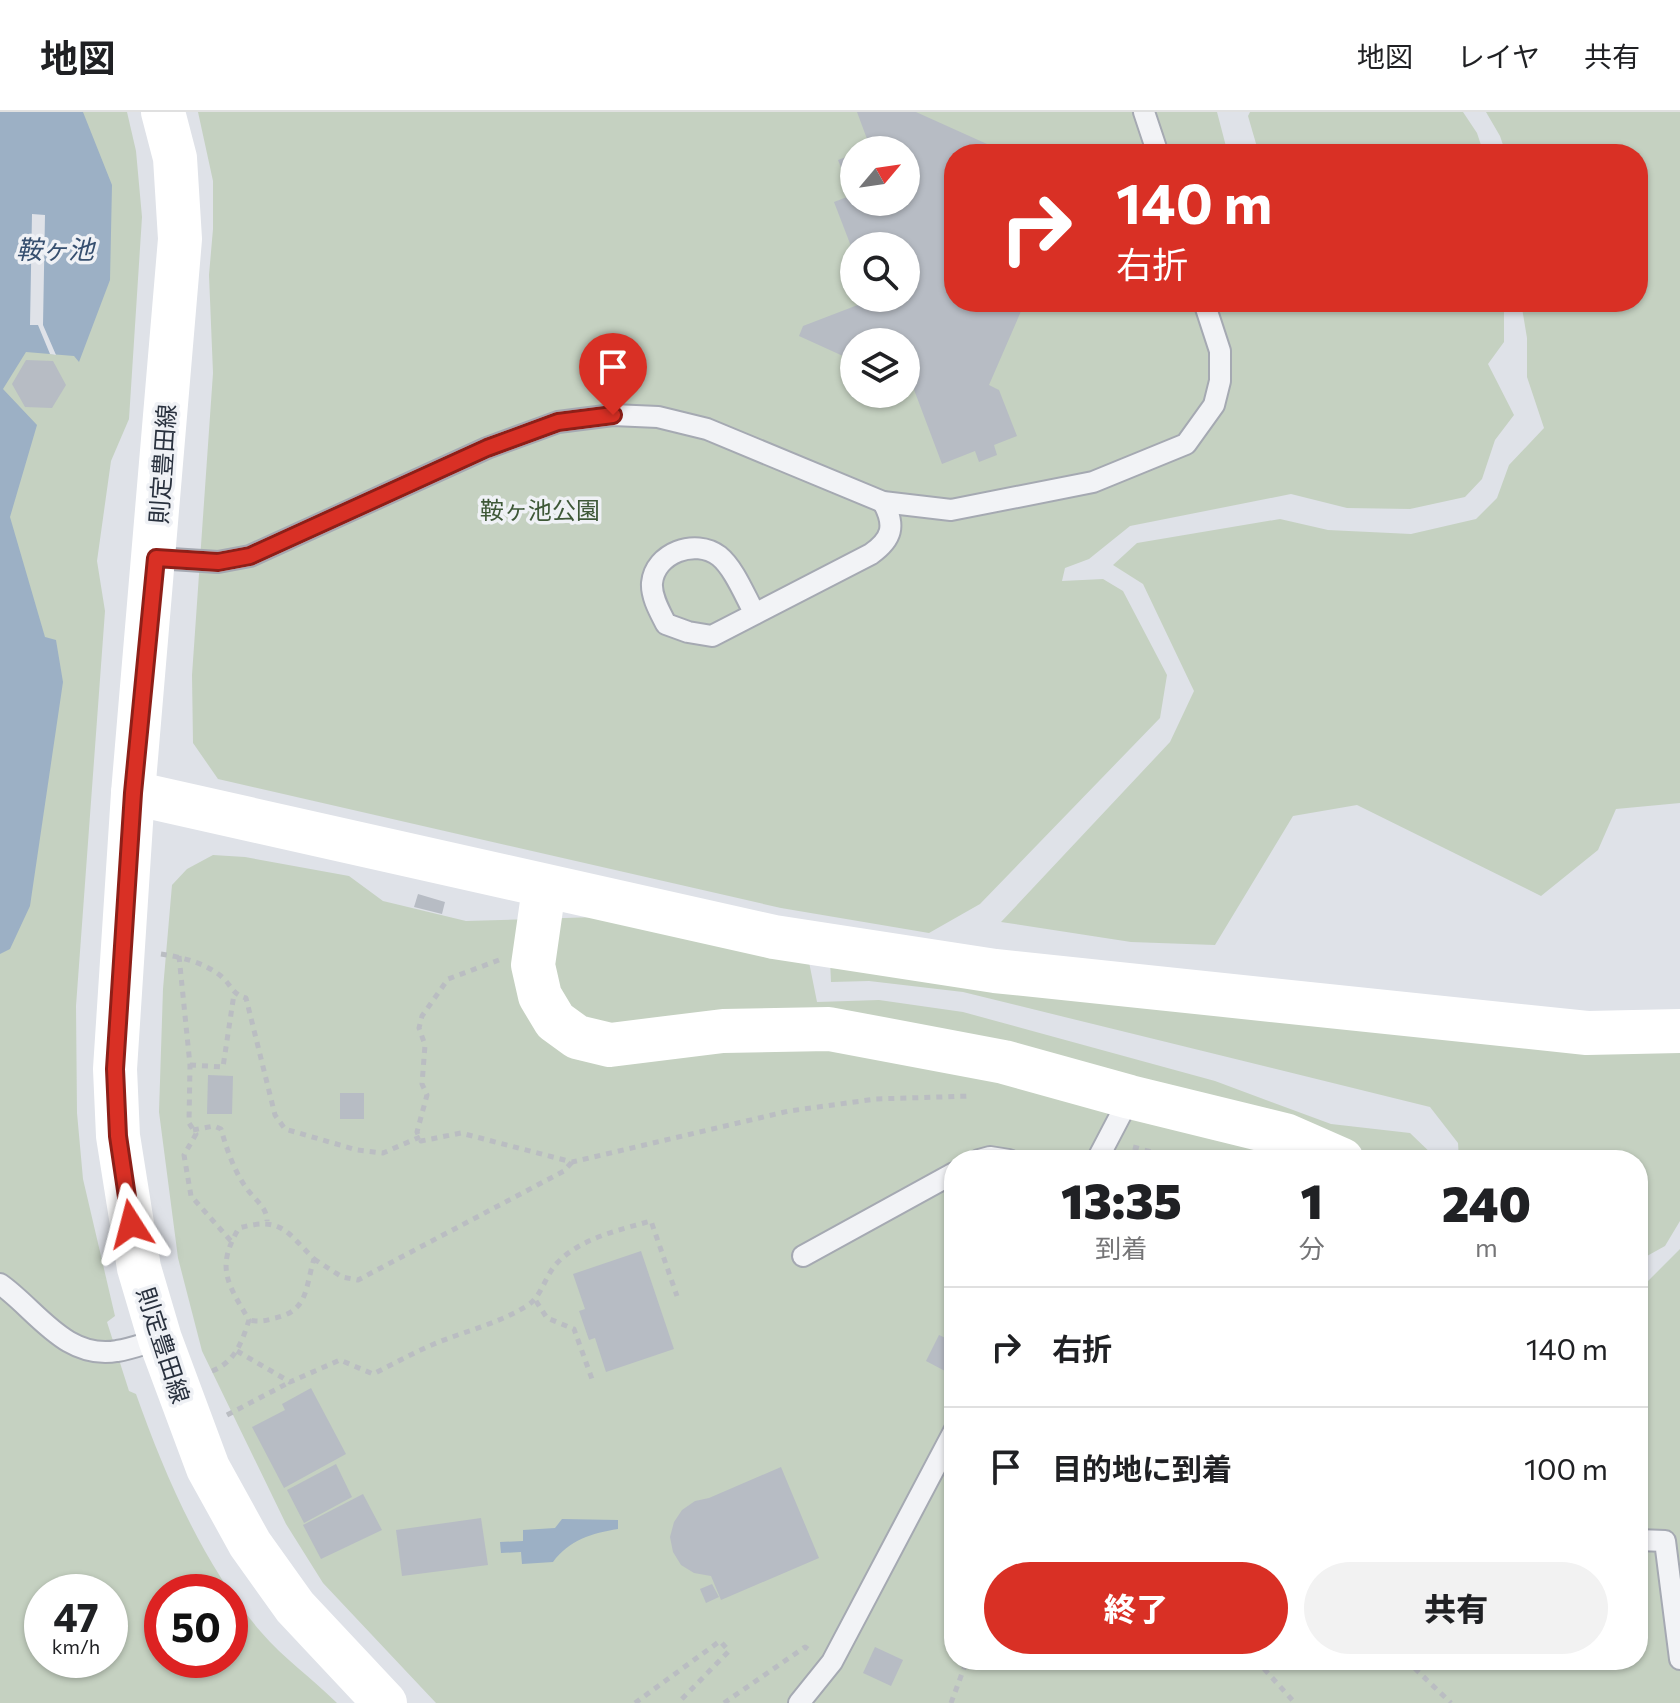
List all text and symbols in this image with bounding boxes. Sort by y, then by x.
text: 地図 [40,33,116,80]
text: 地図 [1357,39,1413,73]
text: レイヤ [1457,39,1540,73]
text: 共有 [1584,39,1640,73]
north arrow [840,136,920,216]
map controls [840,136,920,408]
text: 140 m [1116,167,1272,236]
icon: right [984,176,1088,280]
button: search [840,232,920,312]
water label: 鞍ヶ池 [16,233,97,264]
text: 右折 [1116,241,1188,285]
button: layers [840,328,920,408]
pin [579,333,647,415]
icon: arrive [591,345,635,389]
street label: 則定豊田線 [143,403,181,525]
park label: 鞍ヶ池公園 [480,495,600,524]
text: 13:35 [1061,1170,1182,1229]
text: 1 [1300,1170,1323,1229]
text: 240 [1442,1173,1531,1232]
position arrow [89,1182,173,1266]
text: m [1475,1231,1498,1262]
text: 到着 [1095,1232,1147,1263]
text: 分 [1299,1232,1325,1263]
street label: 則定豊田線 [132,1283,196,1407]
icon: right [984,1325,1028,1369]
text: 右折 [1052,1329,1112,1366]
text: 140 m [1526,1329,1608,1366]
icon: arrive [984,1445,1028,1489]
text: 目的地に到着 [1052,1449,1232,1486]
text: 100 m [1524,1449,1608,1486]
button: 終了 [984,1562,1288,1654]
button: 共有 [1304,1562,1608,1654]
speed limit sign: 50 [144,1574,248,1678]
text: 47 [53,1591,99,1640]
text: km/h [52,1634,100,1658]

